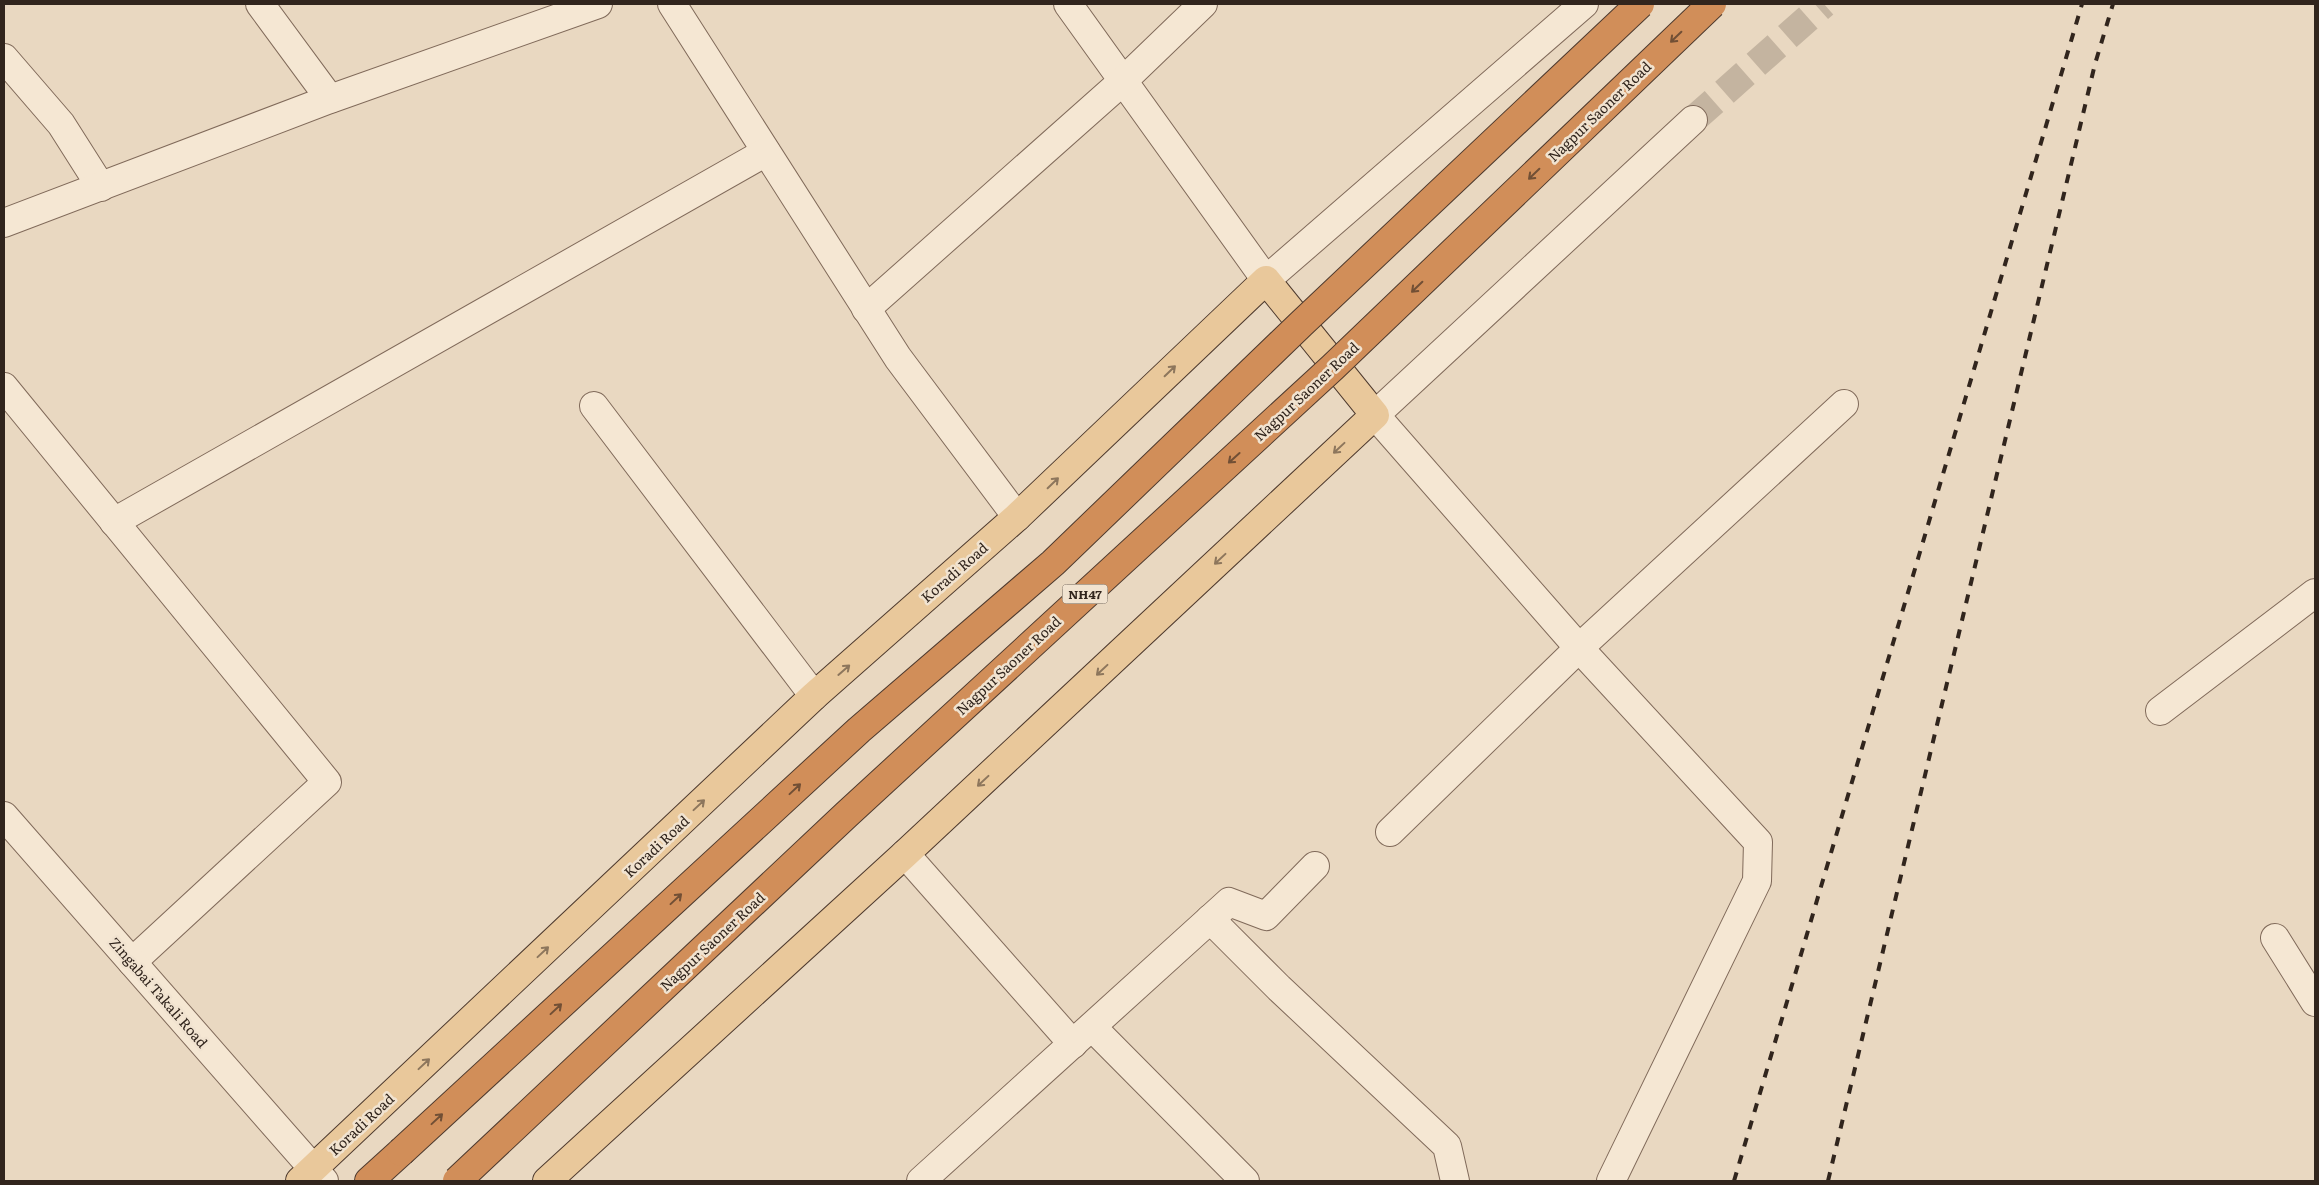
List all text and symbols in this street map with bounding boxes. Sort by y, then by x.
one-way arrow [1670,31,1682,43]
street label: Nagpur Saoner Road [1543,56,1655,166]
one-way arrow [1527,168,1540,180]
one-way arrow [1410,281,1423,293]
street label: Nagpur Saoner Road [1249,337,1363,445]
one-way arrow [1164,365,1177,377]
one-way arrow [1333,442,1346,454]
one-way arrow [1228,452,1241,464]
one-way arrow [1046,477,1059,489]
street label: Koradi Road [916,537,992,607]
one-way arrow [1214,553,1227,565]
road number: NH47 [1062,584,1108,604]
street label: Nagpur Saoner Road [951,611,1065,719]
one-way arrow [837,664,850,676]
one-way arrow [1095,664,1108,676]
one-way arrow [976,775,989,787]
one-way arrow [789,783,802,795]
one-way arrow [693,799,705,811]
street label: Koradi Road [619,810,693,881]
street label: Nagpur Saoner Road [655,887,769,995]
one-way arrow [669,893,682,905]
street label: Zingabai Takali Road [105,932,213,1052]
one-way arrow [536,946,549,958]
one-way arrow [550,1003,563,1015]
one-way arrow [418,1058,431,1070]
street label: Koradi Road [324,1088,398,1159]
one-way arrow [430,1113,443,1125]

